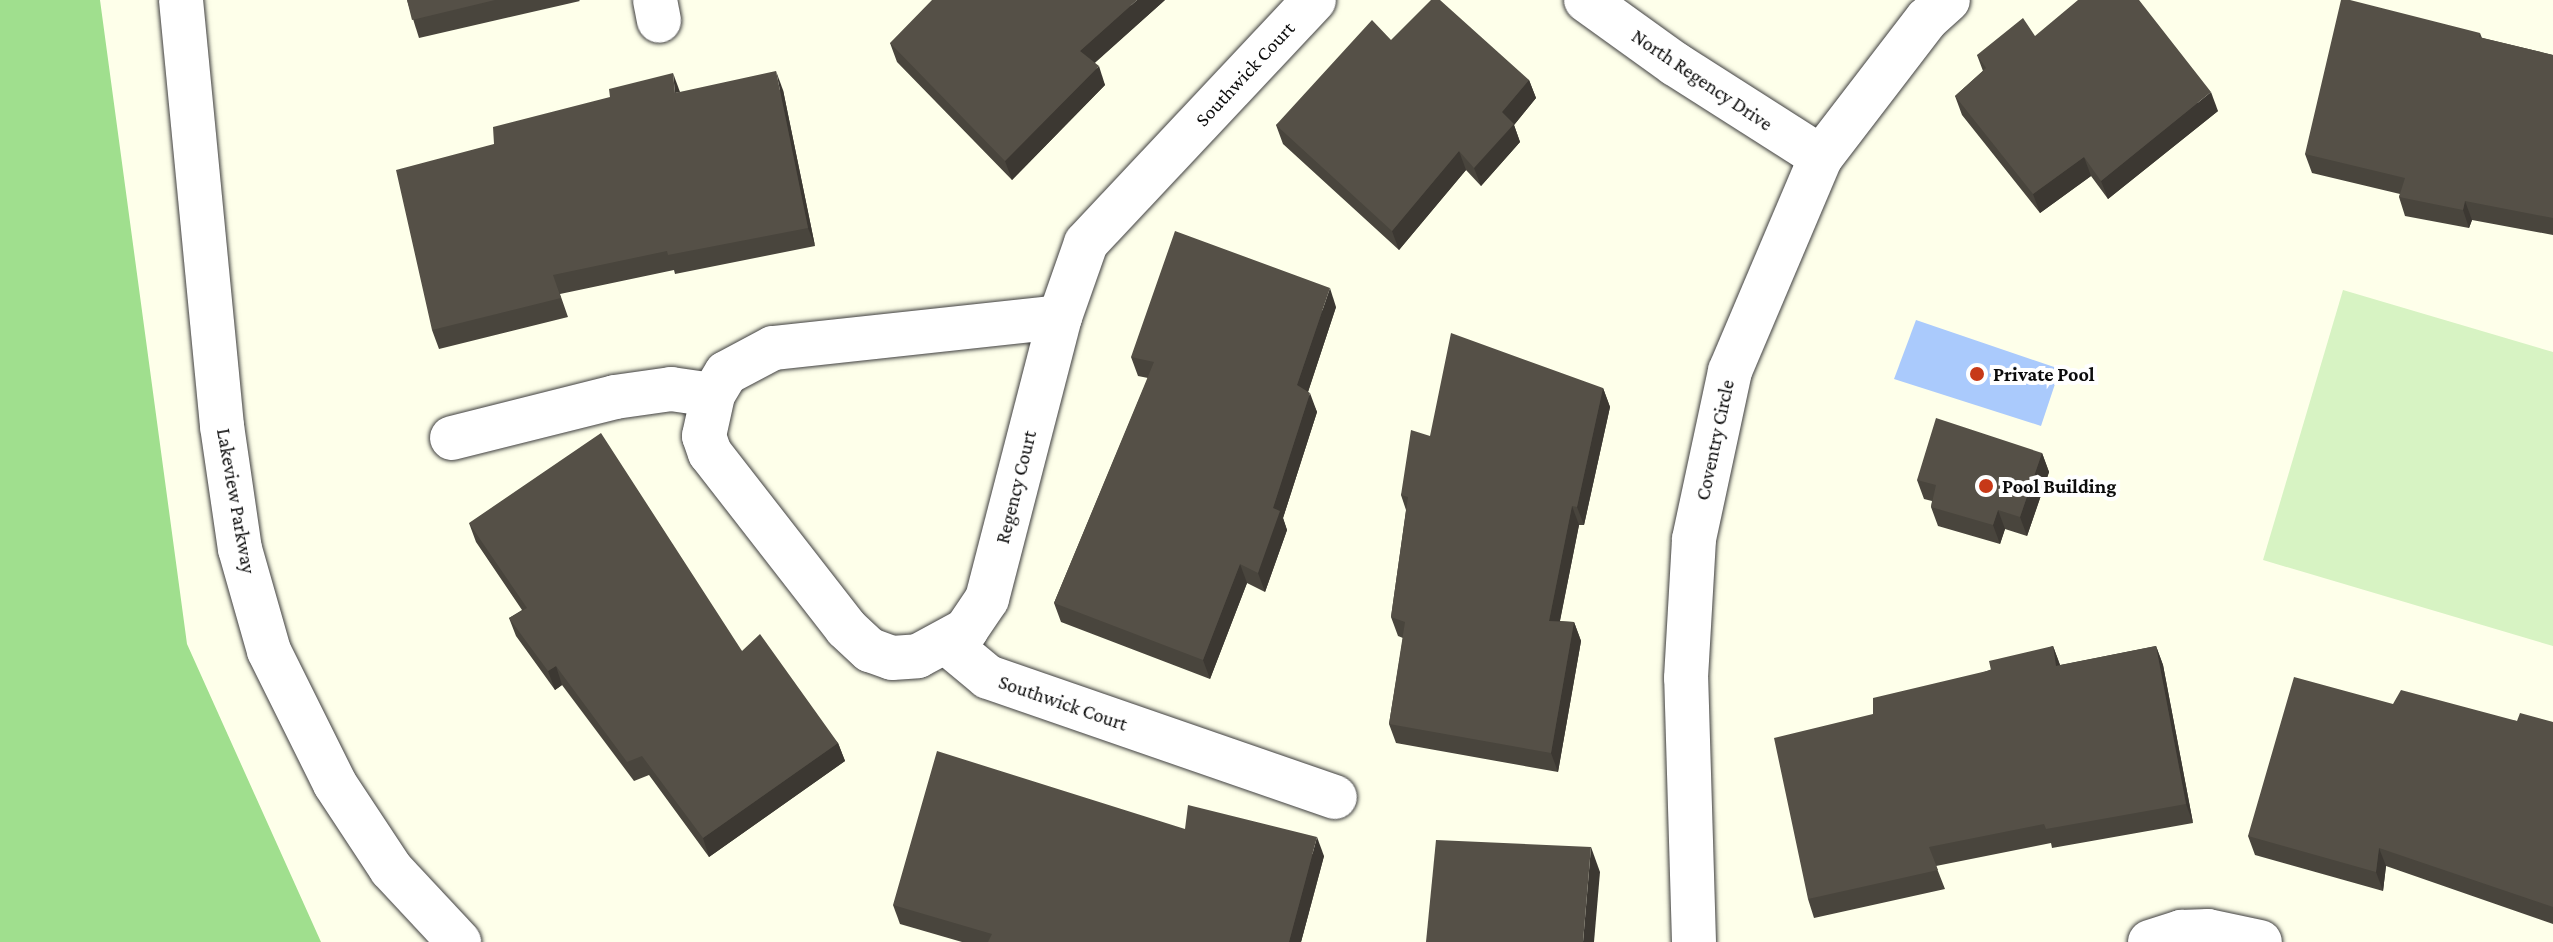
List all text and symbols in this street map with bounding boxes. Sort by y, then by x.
street label: Southwick Court [1190,17,1300,131]
street label: North Regency Drive [1627,24,1777,136]
place label: Private Pool [1993,362,2095,386]
marker: Private Pool [1968,365,1986,383]
street label: Coventry Circle [1690,377,1740,503]
street label: Lakeview Parkway [211,426,261,576]
street label: Regency Court [990,428,1042,546]
place label: Pool Building [2002,474,2116,498]
marker: Pool Building [1977,477,1995,495]
street label: Southwick Court [995,670,1131,736]

